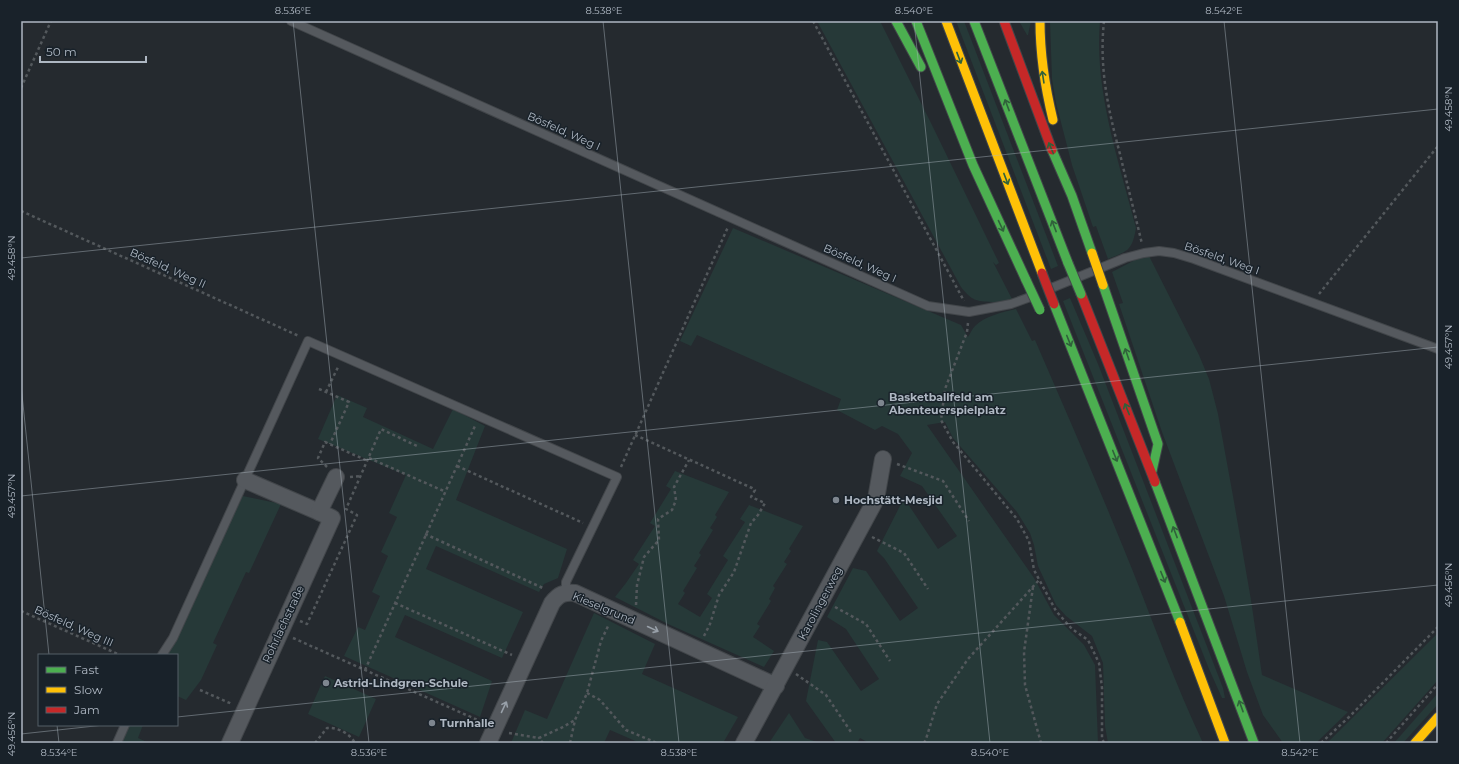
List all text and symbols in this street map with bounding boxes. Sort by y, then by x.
text: 8.536°E [275,4,312,17]
text: 8.538°E [585,4,623,17]
text: 8.540°E [895,4,933,17]
text: 8.542°E [1205,4,1243,17]
scale bar [40,38,146,64]
text: 50 m [46,44,77,59]
one-way arrow [956,51,964,63]
one-way arrow [1039,71,1047,84]
text: 49.458°N [1442,86,1455,132]
one-way arrow [1003,100,1011,112]
street label: Bösfeld, Weg I [525,109,603,153]
one-way arrow [1047,142,1054,154]
one-way arrow [1002,172,1010,184]
one-way arrow [998,220,1005,232]
one-way arrow [1050,221,1058,233]
text: 49.458°N [5,235,18,281]
street label: Bösfeld, Weg I [1183,239,1261,277]
street label: Bösfeld, Weg I [821,241,899,285]
street label: Bösfeld, Weg II [128,245,208,291]
text: 49.457°N [1442,325,1455,369]
one-way arrow [1065,334,1073,346]
one-way arrow [1123,349,1131,361]
place label: Basketballfeld am Abenteuerspielplatz [888,390,1006,417]
marker: Basketballfeld am Abenteuerspielplatz [876,398,886,408]
one-way arrow [1122,403,1130,415]
one-way arrow [1111,450,1119,462]
text: 49.457°N [5,474,18,518]
place label: Hochstätt-Mesjid [844,493,943,507]
marker: Hochstätt-Mesjid [831,495,841,505]
one-way arrow [1171,527,1179,539]
text: 49.456°N [1442,563,1455,607]
street label: Karolingerweg [795,564,845,642]
one-way arrow [1159,570,1167,582]
street label: Rohrlachstraße [259,583,307,665]
street label: Kieselgrund [571,589,637,627]
street label: Bösfeld, Weg III [32,602,116,650]
one-way arrow [646,626,658,633]
legend [38,654,178,726]
text: Fast [74,662,99,677]
place label: Astrid-Lindgren-Schule [333,676,468,690]
marker: Astrid-Lindgren-Schule [321,678,331,688]
text: Slow [74,682,103,697]
one-way arrow [1237,700,1244,713]
text: Jam [73,702,100,717]
one-way arrow [501,702,508,714]
text: 49.456°N [5,712,18,756]
place label: Turnhalle [440,716,495,730]
marker: Turnhalle [427,718,437,728]
text: 8.534°E [40,746,78,759]
text: 8.536°E [351,746,388,759]
text: 8.538°E [660,746,698,759]
text: 8.540°E [971,746,1009,759]
text: 8.542°E [1281,746,1319,759]

